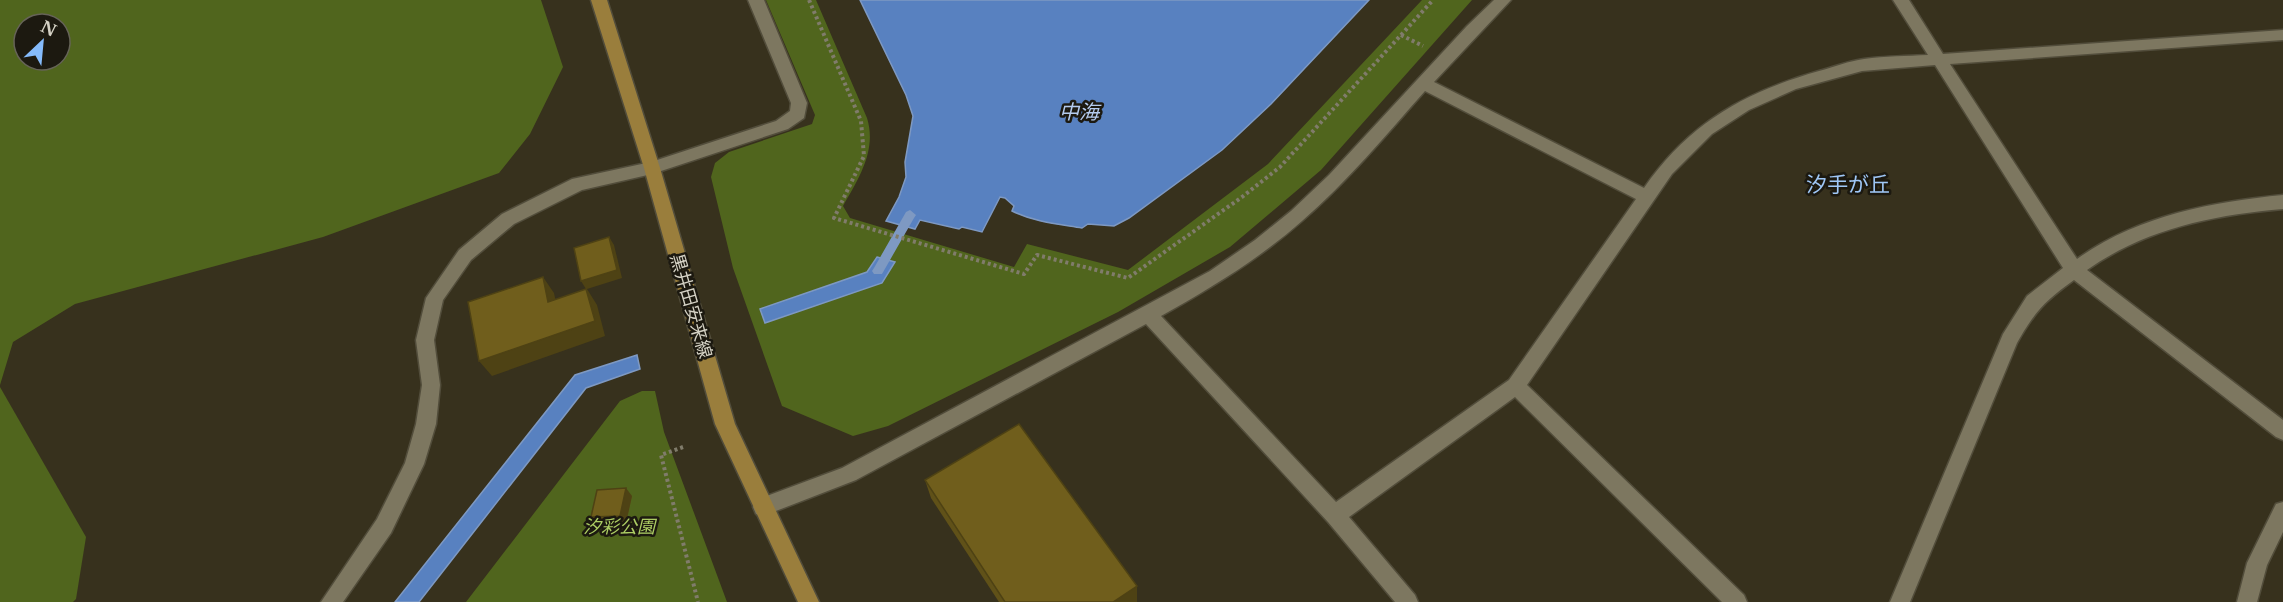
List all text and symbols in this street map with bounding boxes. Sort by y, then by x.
north arrow [12,12,72,72]
text: N [37,16,60,41]
water label: 中海 [1059,100,1102,124]
district label: 汐手が丘 [1806,172,1890,198]
street label: 黒井田安来線 [666,251,716,361]
park label: 汐彩公園 [583,516,658,538]

